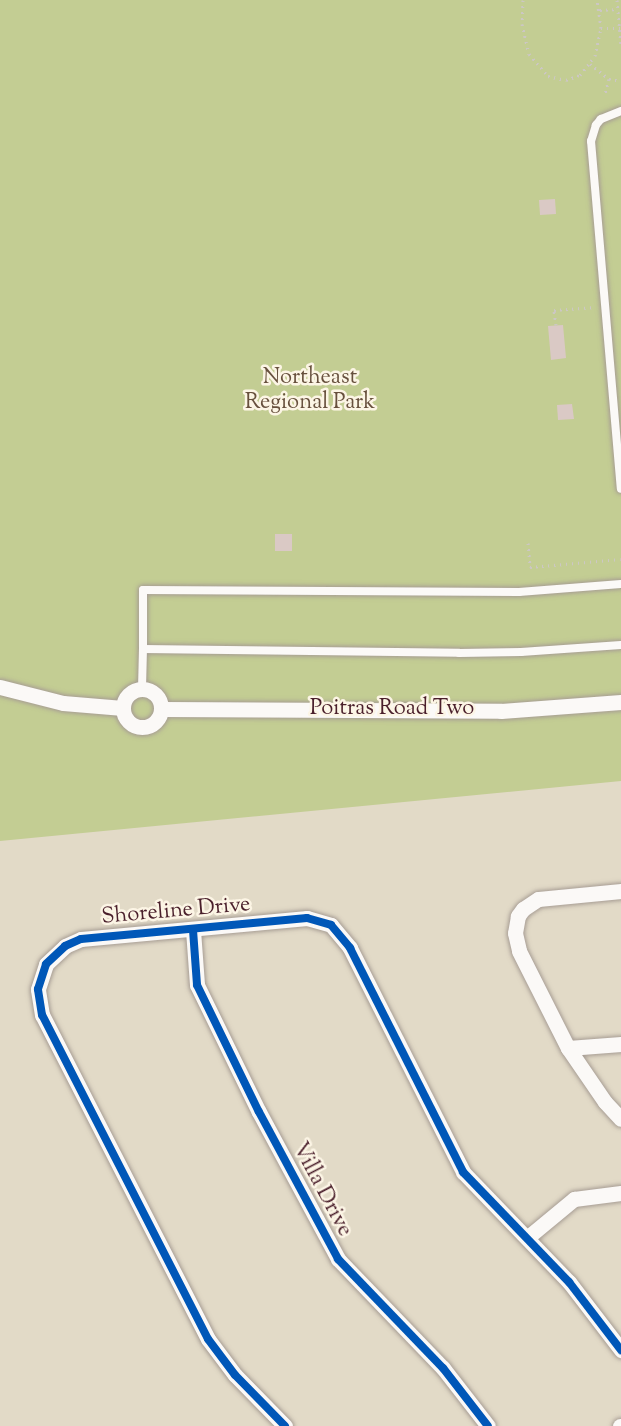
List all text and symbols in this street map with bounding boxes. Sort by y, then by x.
park label: Northeast Regional Park [245,365,375,416]
street label: Poitras Road Two [310,697,474,723]
street label: Shoreline Drive [100,892,252,932]
street label: Villa Drive [285,1138,357,1242]

